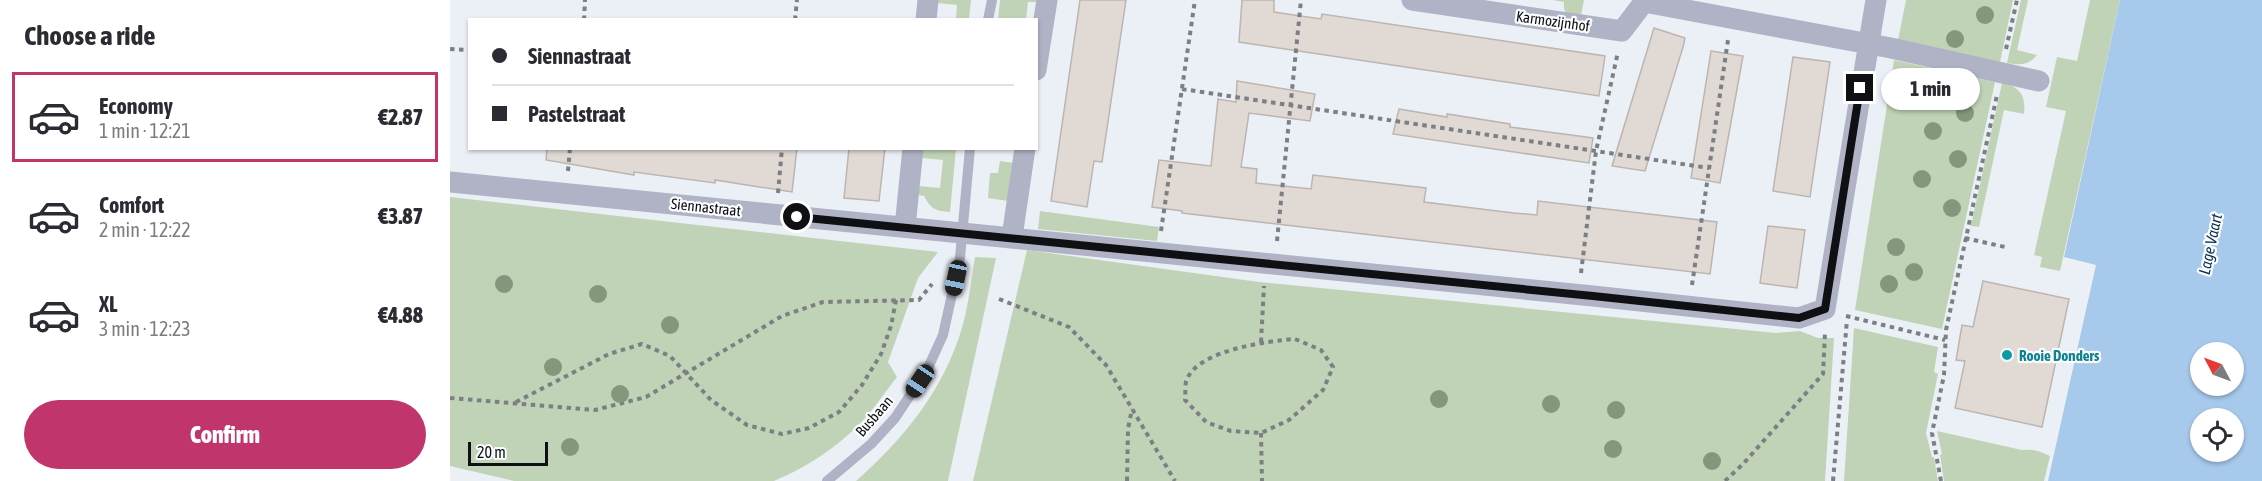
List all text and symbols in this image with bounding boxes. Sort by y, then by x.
street label: Karmozijnhof [1515,7,1591,35]
text: Choose a ride [24,20,156,51]
text: Siennastraat [528,43,631,69]
callout: 1 min [1881,67,1980,109]
route end [1846,74,1873,101]
text: 1 min [1910,77,1951,100]
icon: car [27,90,81,144]
text: Economy [99,93,173,119]
text: Pastelstraat [528,101,625,127]
text: €2.87 [378,104,423,130]
text: 1 min · 12:21 [99,119,191,142]
icon: car [27,189,81,243]
text: Comfort [99,192,164,218]
street label: Siennastraat [670,195,742,219]
text: €3.87 [378,203,423,229]
route start [783,203,810,230]
water label: Lage Vaart [2195,212,2226,276]
text: 2 min · 12:22 [99,218,191,241]
car [943,259,969,297]
icon: car [27,288,81,342]
text: XL [99,291,117,317]
text: €4.88 [378,302,423,328]
text: 3 min · 12:23 [99,317,191,340]
north arrow [2190,342,2244,396]
map controls [2190,342,2244,462]
place label: Rooie Donders [2019,347,2100,364]
marker: Rooie Donders [2000,348,2014,362]
car [902,361,938,401]
street label: Busbaan [852,392,896,440]
button: Confirm [24,400,426,469]
button: locate [2190,408,2244,462]
scale bar [468,439,548,466]
text: 20 m [477,443,506,461]

